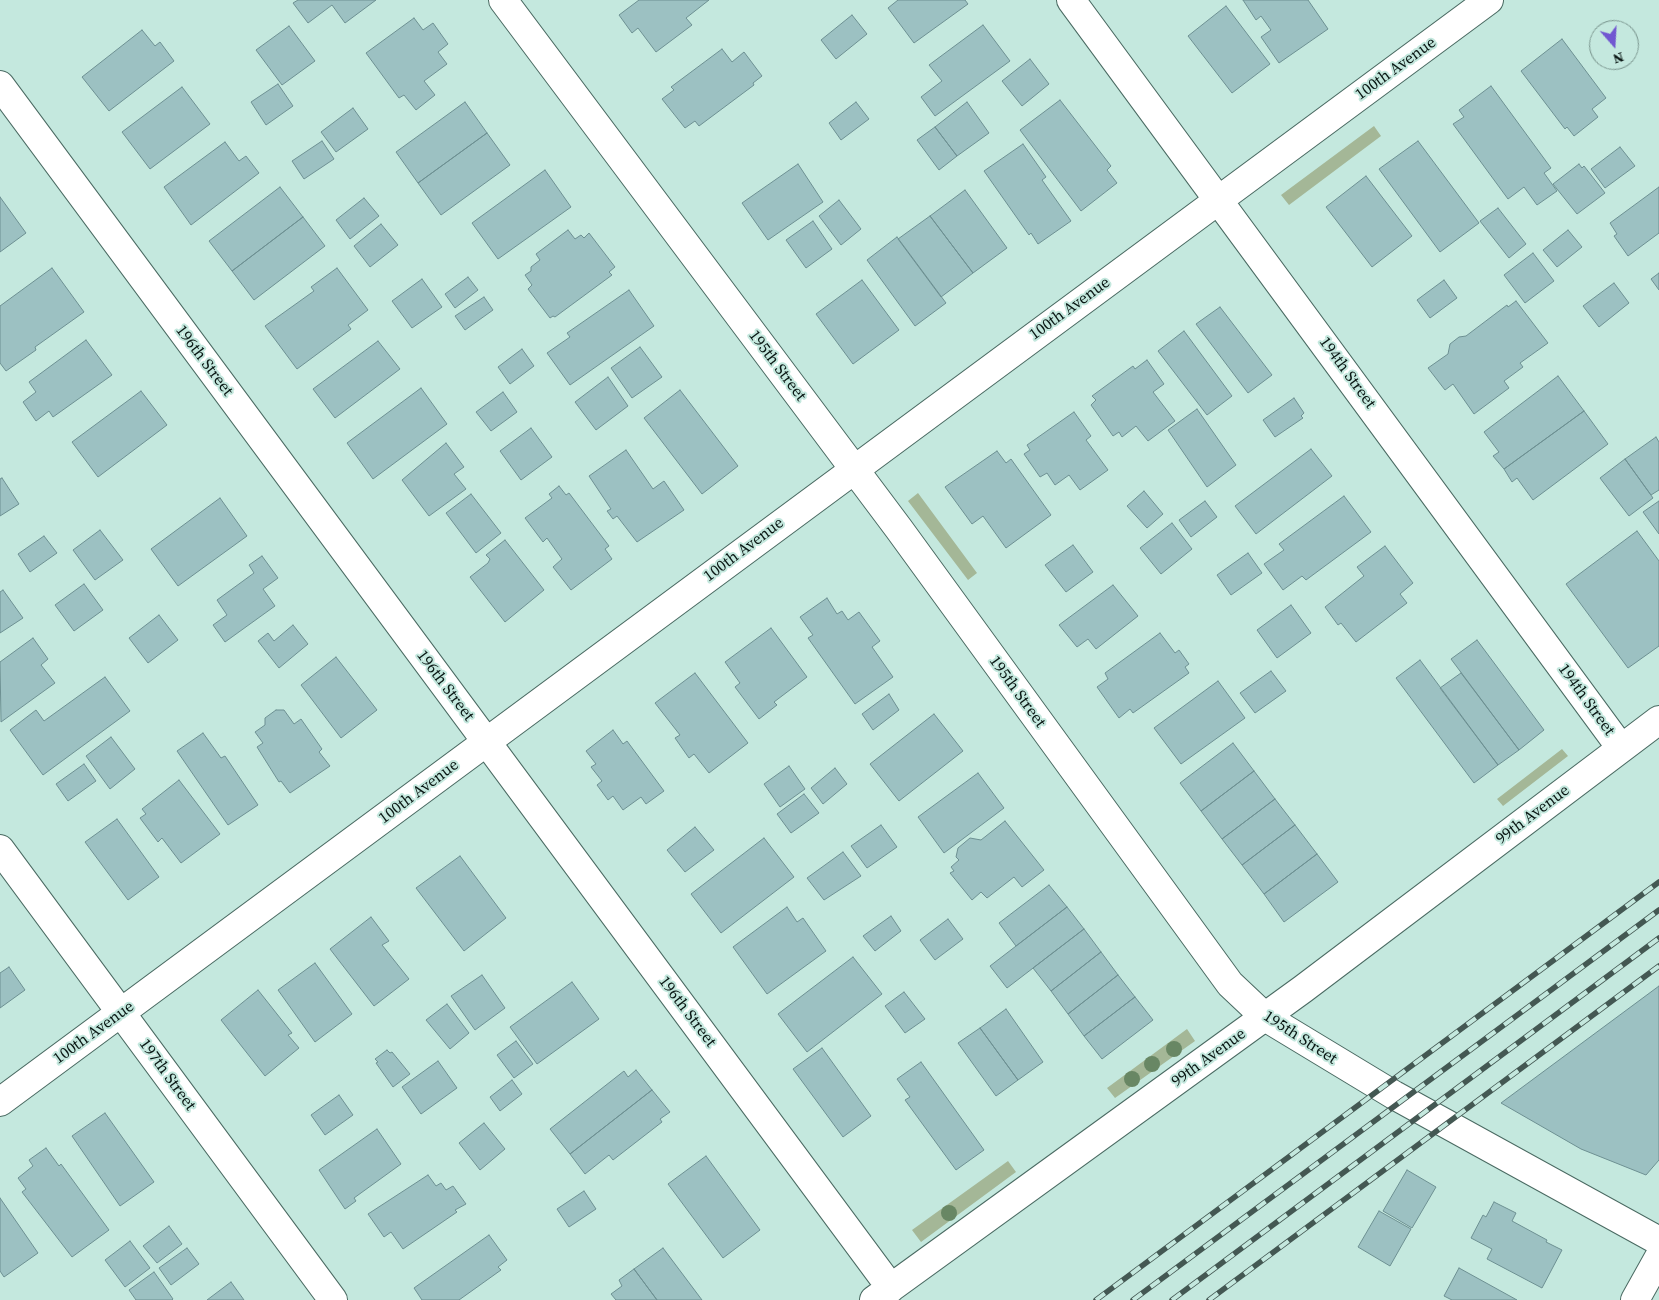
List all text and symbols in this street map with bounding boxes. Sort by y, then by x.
north arrow [1589,20,1639,70]
street label: 100th Avenue [1352,33,1440,105]
text: N [1610,47,1627,69]
street label: 100th Avenue [1026,273,1114,345]
street label: 196th Street [171,322,237,400]
street label: 195th Street [744,327,810,405]
street label: 194th Street [1315,333,1379,413]
street label: 100th Avenue [700,514,788,586]
street label: 196th Street [412,647,478,725]
street label: 195th Street [985,652,1049,732]
street label: 194th Street [1554,660,1618,740]
street label: 100th Avenue [375,756,463,828]
street label: 99th Avenue [1492,781,1574,849]
street label: 196th Street [654,973,720,1051]
street label: 100th Avenue [50,997,138,1069]
street label: 195th Street [1260,1007,1340,1069]
street label: 99th Avenue [1168,1025,1250,1091]
street label: 197th Street [135,1035,199,1115]

